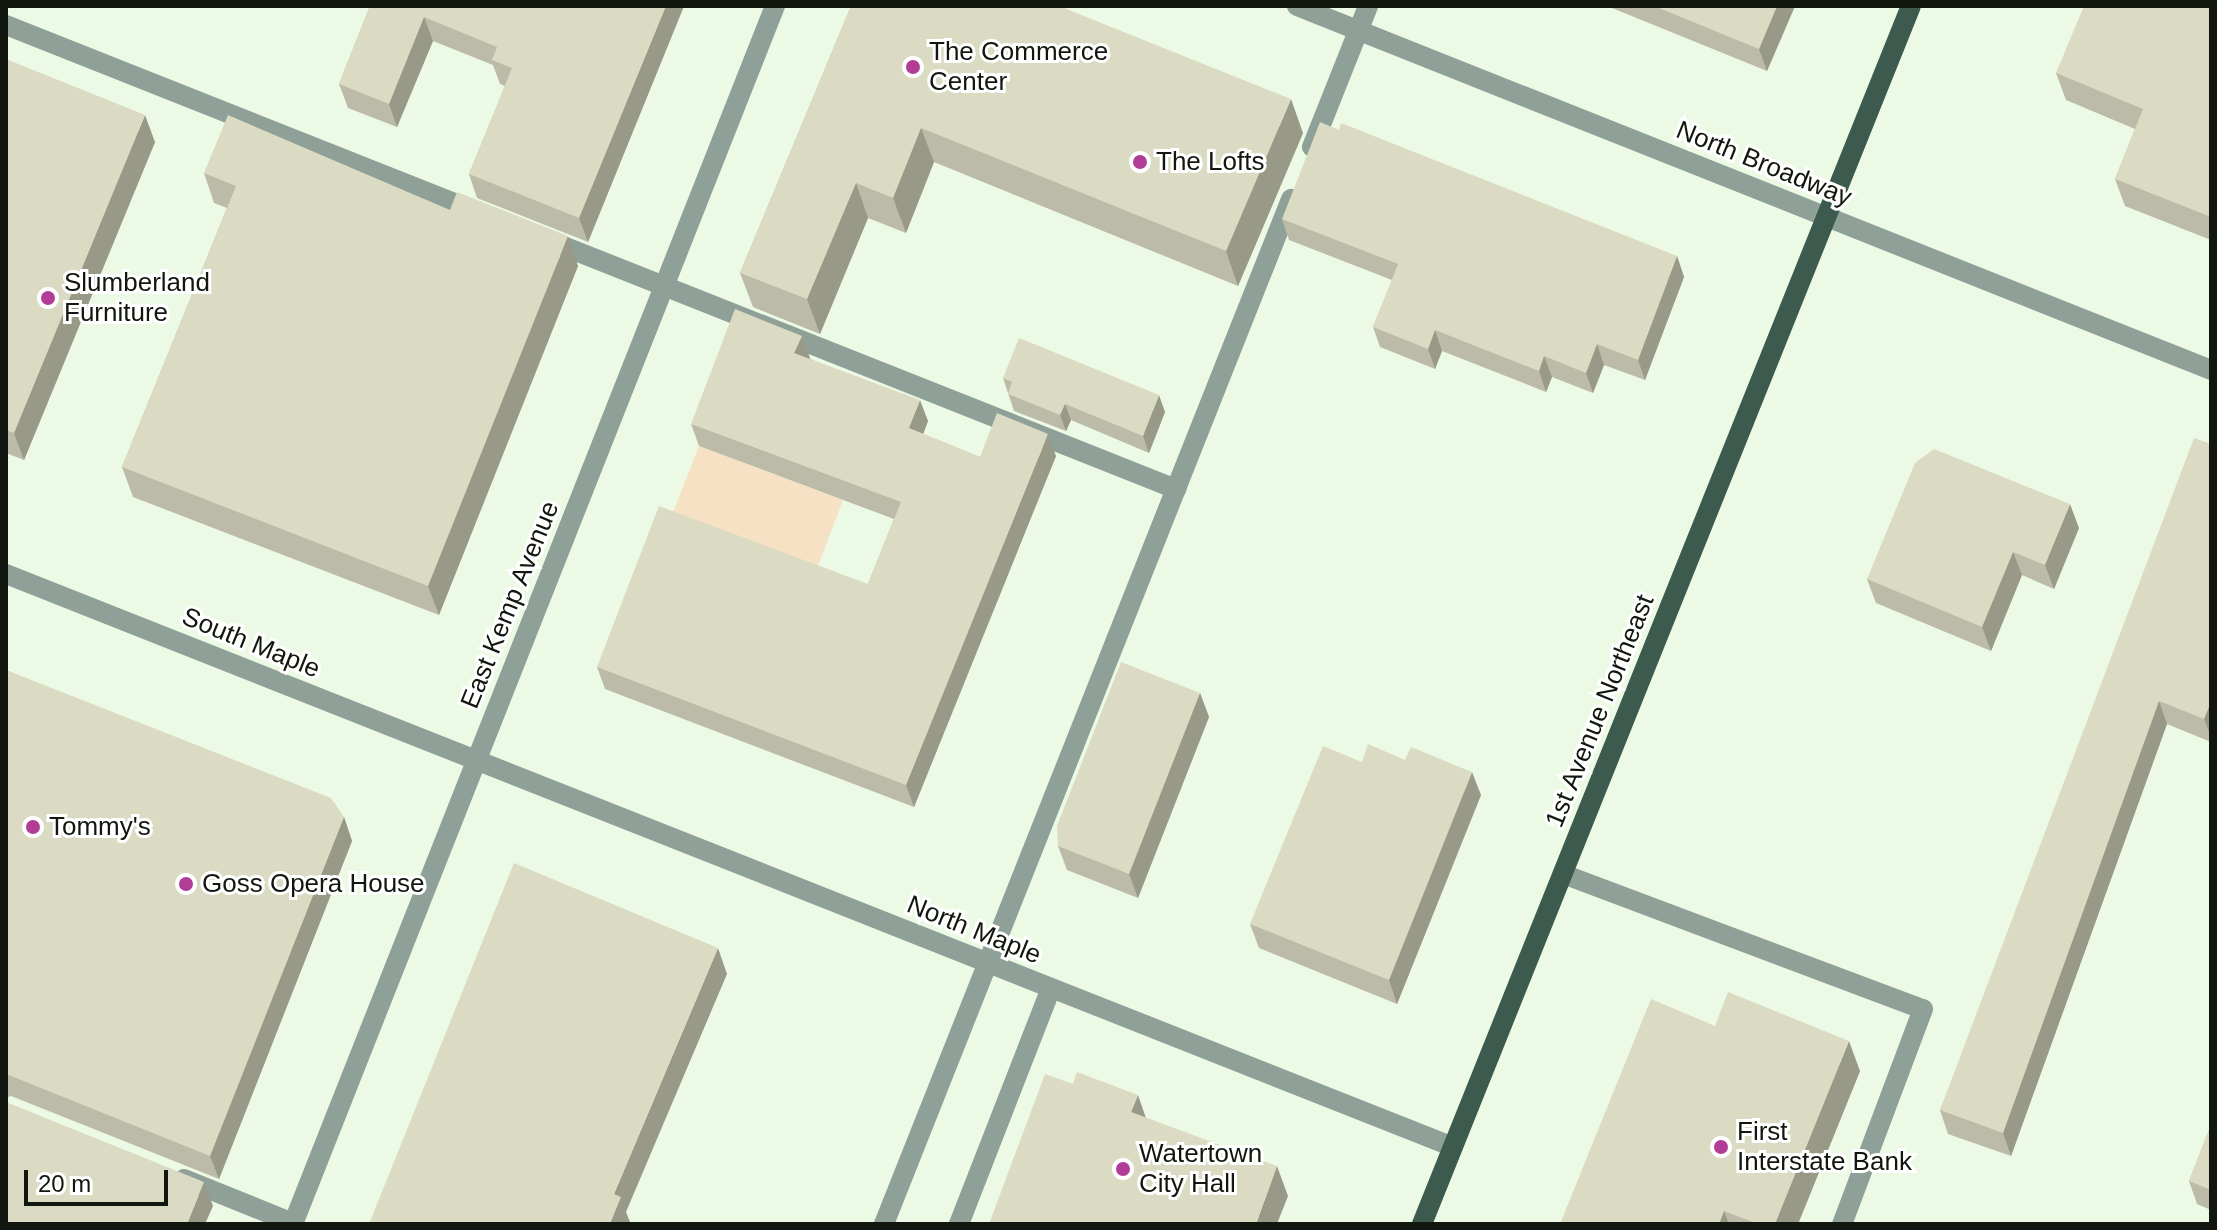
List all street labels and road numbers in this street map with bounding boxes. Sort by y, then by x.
street label: North Broadway [1672,115,1856,213]
street label: East Kemp Avenue [454,496,566,714]
street label: 1st Avenue Northeast [1539,589,1661,833]
street label: South Maple [177,601,325,685]
street label: North Maple [903,889,1045,971]

